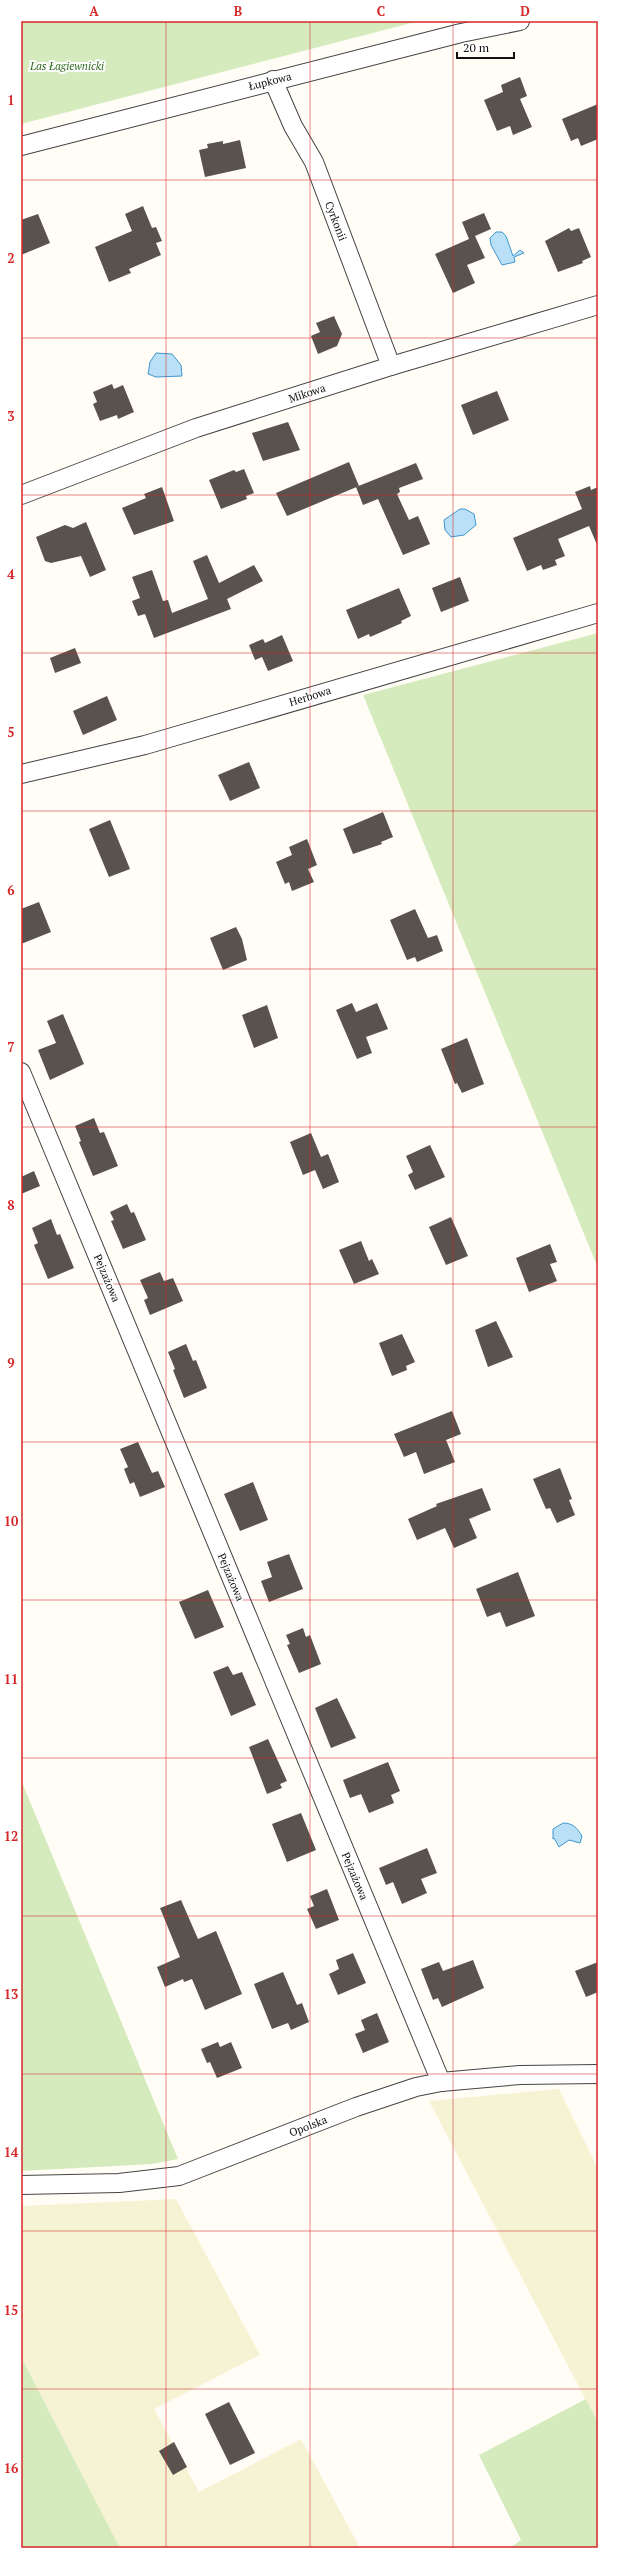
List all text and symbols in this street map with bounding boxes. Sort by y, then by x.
text: A [89,2,99,20]
text: B [234,2,242,20]
text: C [377,2,385,20]
text: D [520,2,530,20]
scale bar [457,34,514,60]
text: 20 m [463,40,490,55]
park label: Las Łagiewnicki [29,59,104,73]
street label: Łupkowa [247,69,293,93]
text: 1 [7,91,15,109]
street label: Cyrkonii [322,199,350,243]
text: 2 [7,249,15,267]
street label: Mikowa [287,380,328,406]
text: 3 [7,407,15,425]
text: 4 [7,565,15,583]
street label: Herbowa [287,683,333,709]
text: 5 [7,723,15,741]
text: 6 [7,881,15,899]
text: 7 [7,1038,15,1056]
text: 8 [7,1196,15,1214]
street label: Pejzażowa [91,1252,124,1304]
text: 9 [7,1354,15,1372]
text: 10 [4,1512,19,1530]
street label: Pejzażowa [215,1551,248,1603]
text: 11 [4,1670,18,1688]
text: 12 [4,1827,18,1845]
street label: Pejzażowa [339,1850,372,1902]
text: 13 [4,1985,18,2003]
street label: Opolska [287,2112,329,2140]
text: 14 [4,2143,19,2161]
text: 15 [4,2301,18,2319]
text: 16 [4,2459,18,2477]

